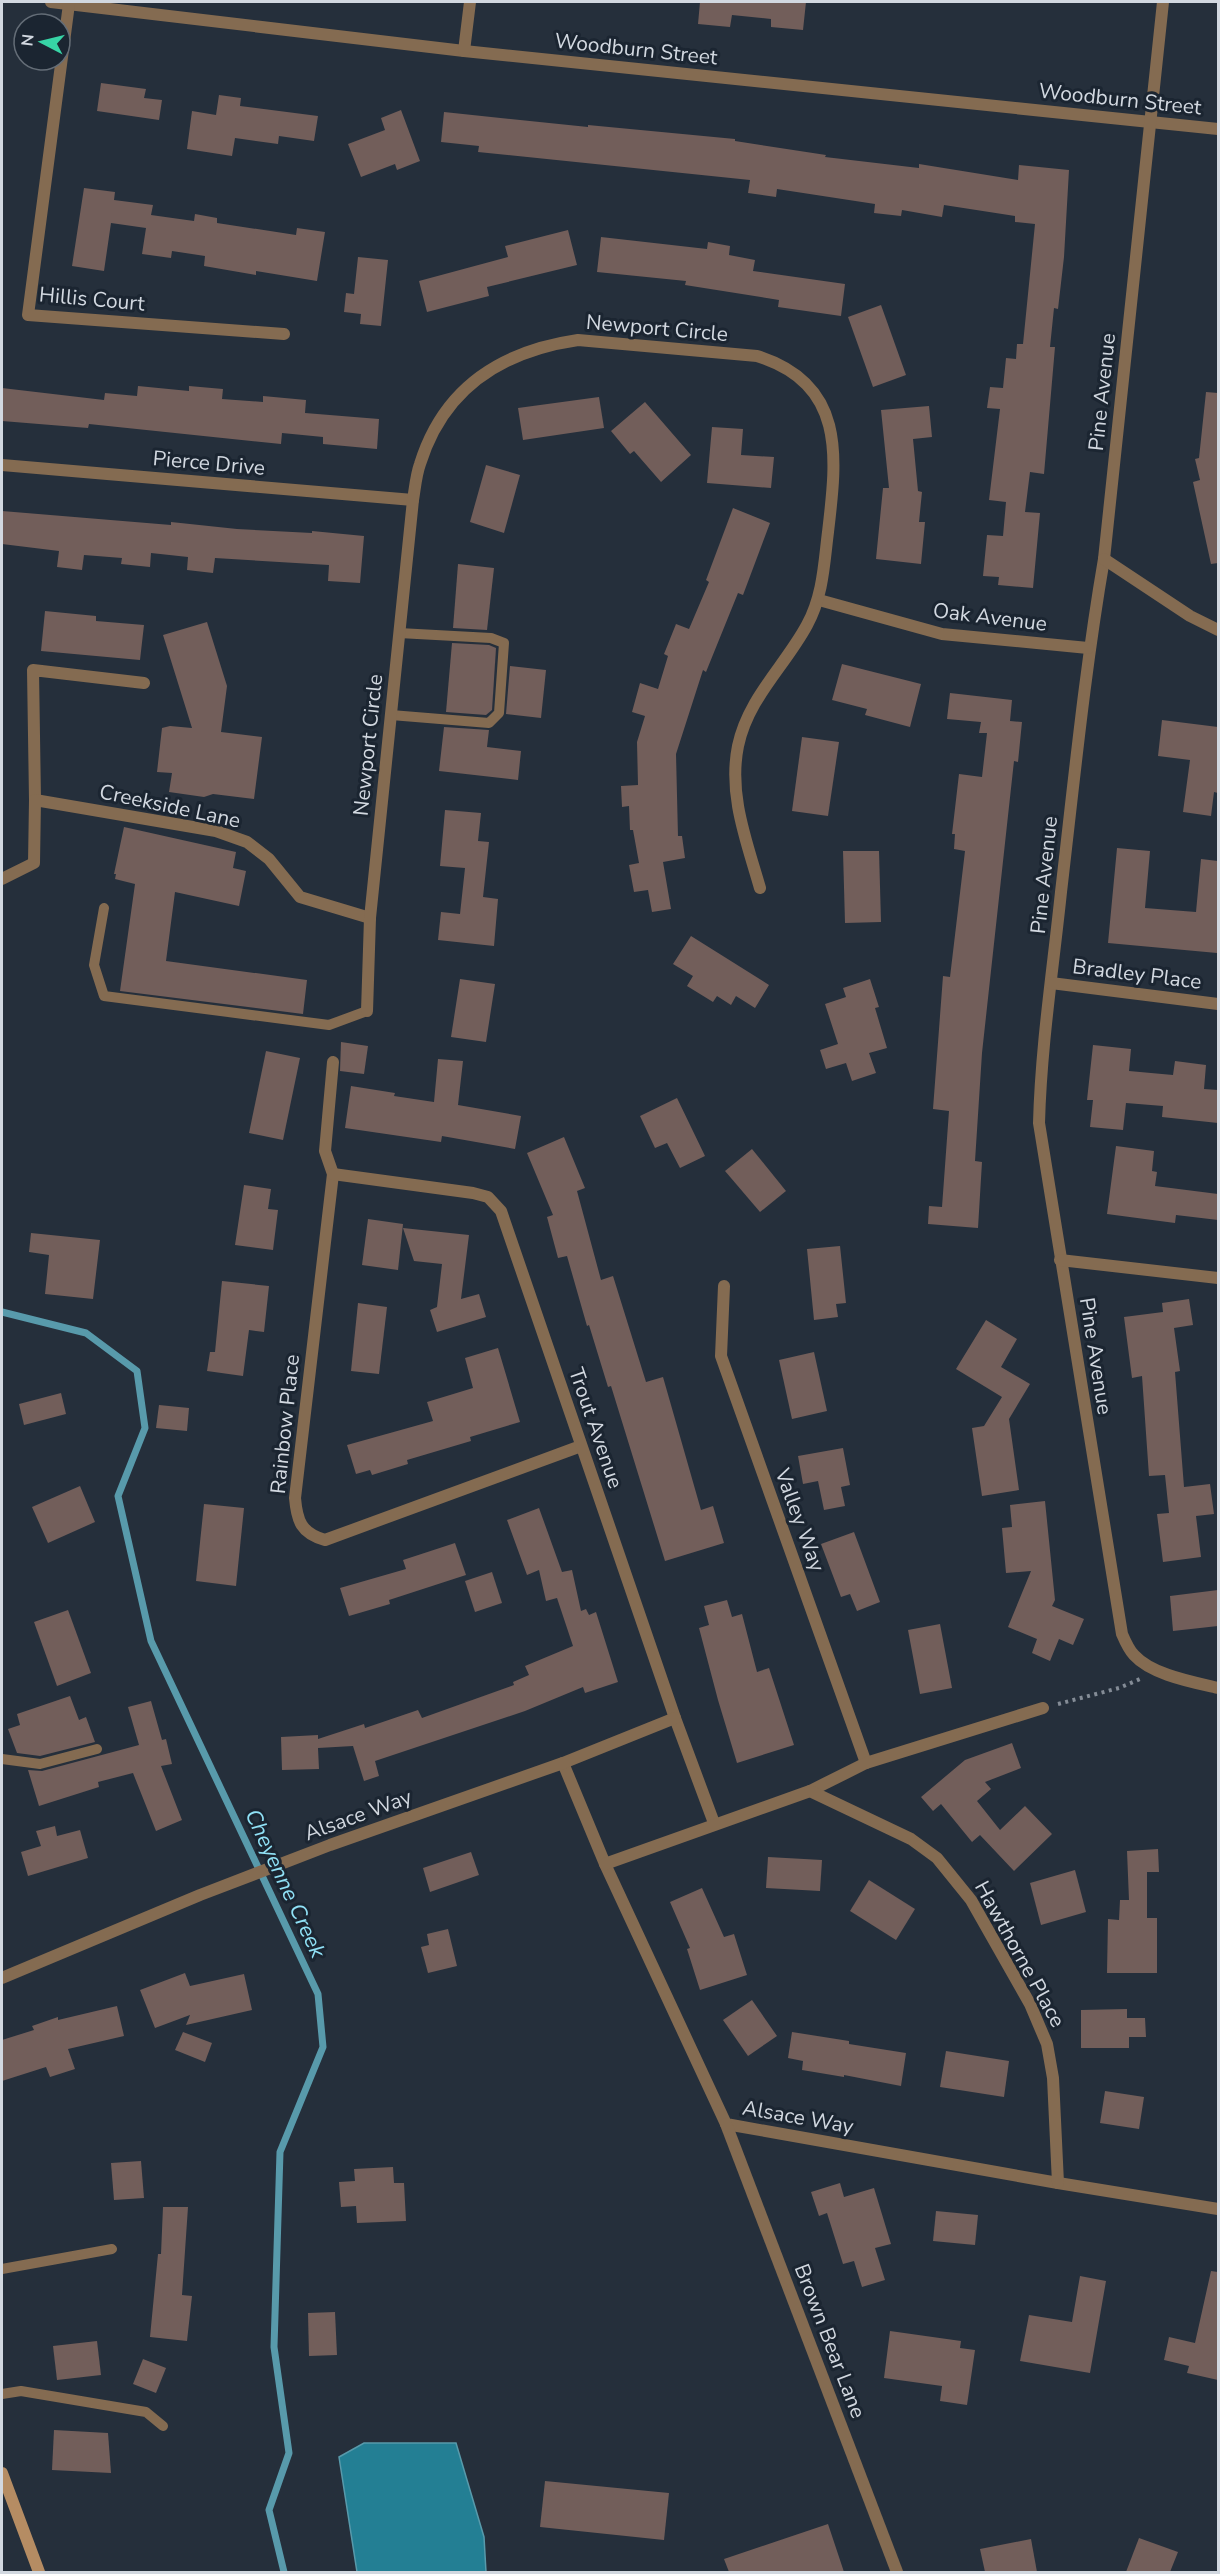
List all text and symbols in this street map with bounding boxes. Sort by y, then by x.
north arrow [12,12,72,72]
street label: Woodburn Street [553,27,719,72]
text: N [16,33,40,48]
street label: Woodburn Street [1037,77,1203,122]
street label: Hillis Court [38,280,147,318]
street label: Newport Circle [585,308,729,348]
street label: Pine Avenue [1082,332,1122,452]
street label: Pierce Drive [152,444,266,482]
street label: Oak Avenue [931,596,1049,638]
street label: Newport Circle [347,673,389,817]
street label: Creekside Lane [97,777,243,835]
street label: Pine Avenue [1024,815,1064,935]
street label: Bradley Place [1071,952,1203,996]
street label: Pine Avenue [1073,1295,1119,1417]
street label: Rainbow Place [264,1353,306,1495]
street label: Trout Avenue [562,1364,630,1492]
street label: Valley Way [768,1464,832,1576]
street label: Alsace Way [300,1783,416,1847]
water label: Cheyenne Creek [237,1804,333,1964]
street label: Hawthorne Place [968,1876,1072,2032]
street label: Alsace Way [740,2093,856,2141]
street label: Brown Bear Lane [788,2260,872,2422]

